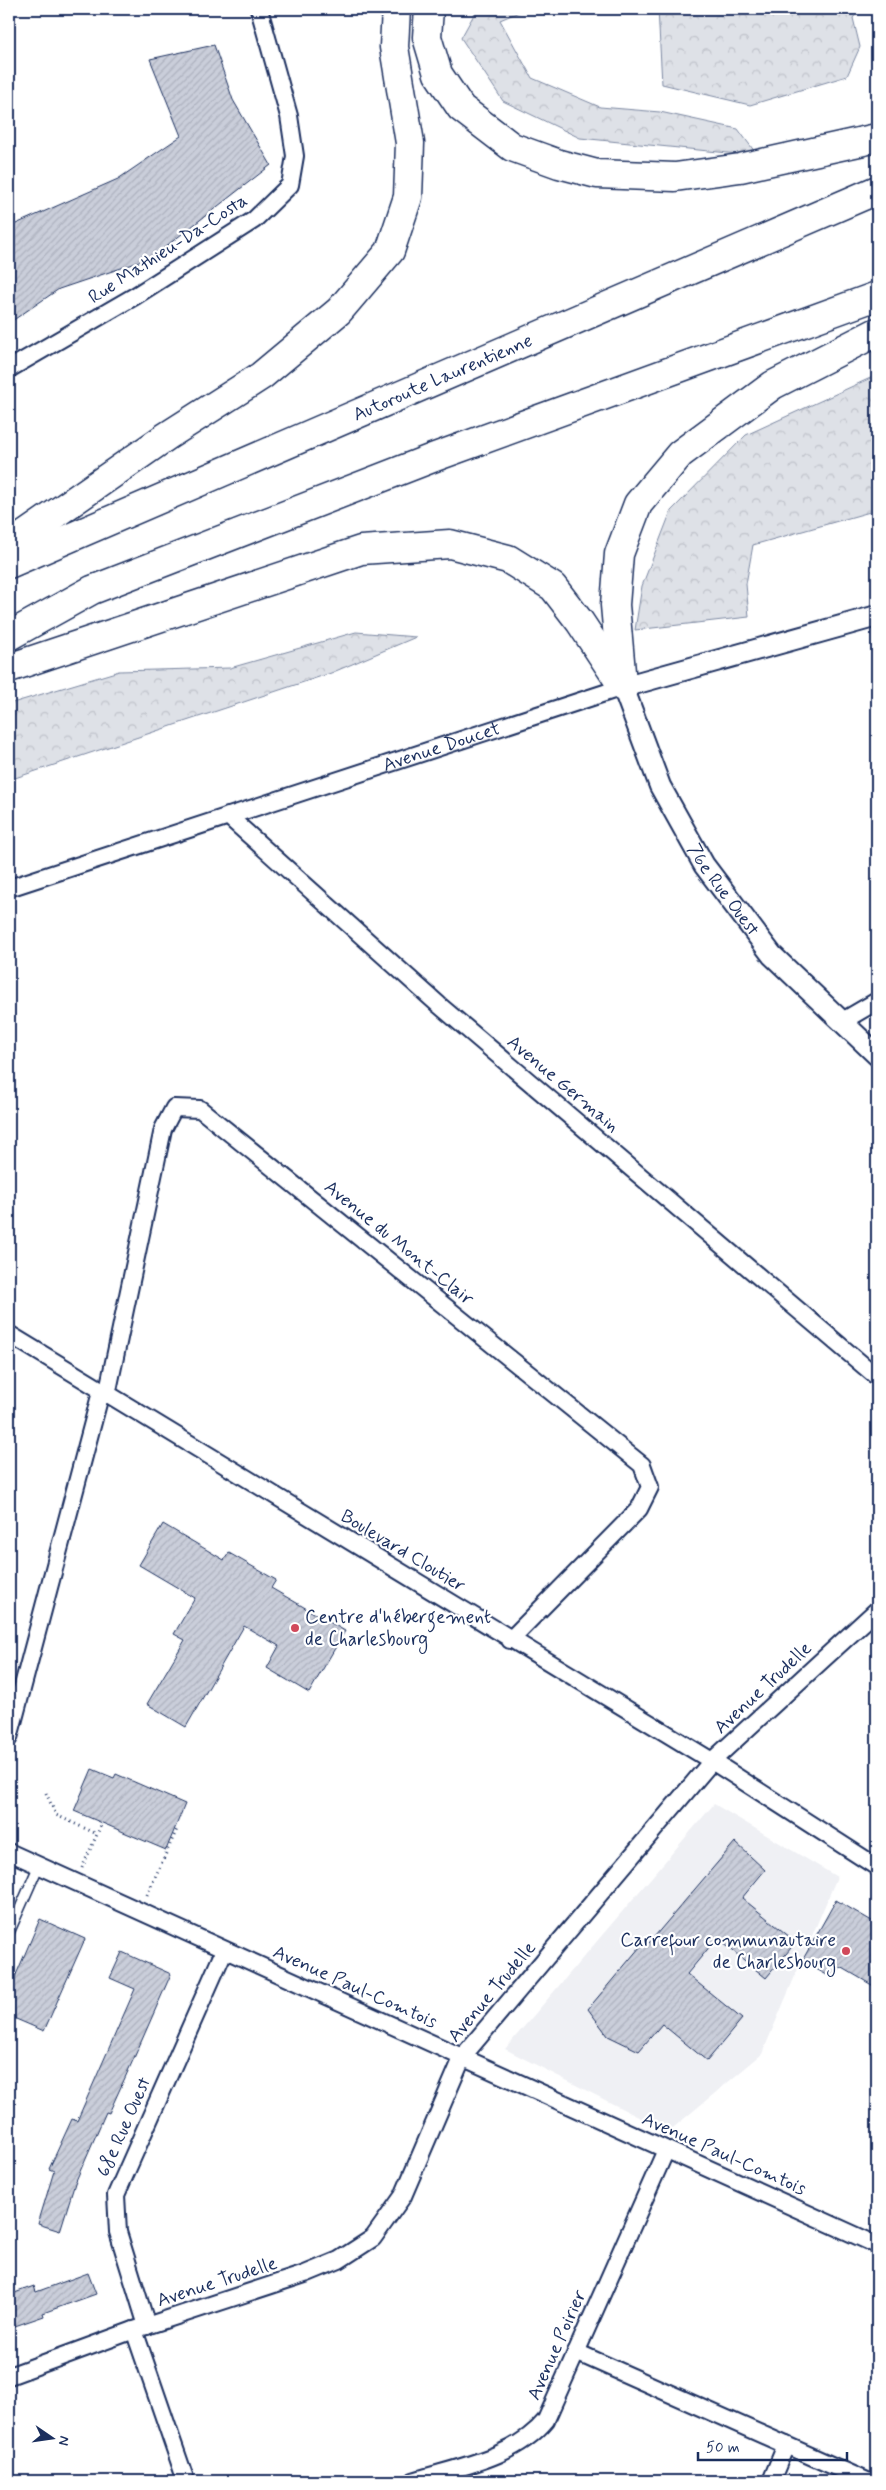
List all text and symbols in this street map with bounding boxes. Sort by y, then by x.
street label: Rue Mathieu-Da-Costa [84,188,252,310]
street label: Autoroute Laurentienne [349,328,536,427]
street label: Avenue Doucet [379,716,503,777]
street label: 76e Rue Ouest [682,839,765,941]
street label: Avenue Germain [502,1030,624,1138]
street label: Avenue du Mont-Clair [319,1175,479,1311]
street label: Boulevard Cloutier [336,1504,470,1598]
place label: Centre d'hébergement de Charlesbourg [305,1605,491,1654]
marker: Centre d'hébergement de Charlesbourg [289,1622,301,1634]
street label: Avenue Trudelle [709,1636,817,1740]
place label: Carrefour communautaire de Charlesbourg [620,1928,836,1977]
street label: Avenue Trudelle [442,1936,542,2048]
street label: Avenue Paul-Comtois [269,1940,442,2035]
marker: Carrefour communautaire de Charlesbourg [840,1945,852,1957]
street label: 68e Rue Ouest [91,2073,157,2181]
street label: Avenue Paul-Comtois [638,2107,811,2202]
street label: Avenue Trudelle [154,2251,280,2313]
street label: Avenue Poirier [522,2286,592,2404]
north arrow [28,2412,78,2462]
scale bar [698,2430,847,2462]
text: N [54,2434,74,2447]
text: 50 m [706,2438,740,2458]

